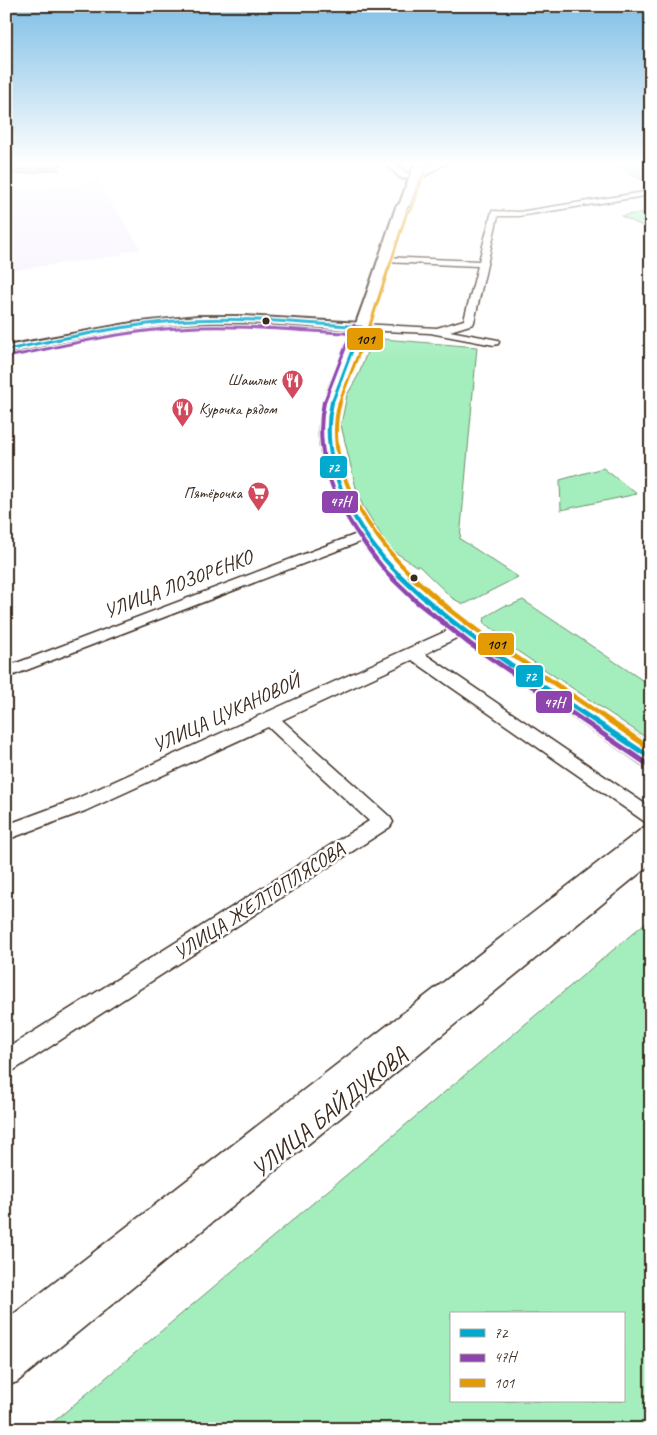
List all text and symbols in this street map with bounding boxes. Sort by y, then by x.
unlabelled marker [261,316,271,326]
line badge: 101 [346,327,384,351]
text: 101 [356,331,376,348]
restaurant icon: Шашлык [280,368,304,399]
place label: Шашлык [228,370,278,390]
restaurant icon: Курочка рядом [171,397,195,428]
place label: Курочка рядом [199,399,278,419]
line badge: 72 [319,455,348,479]
text: 72 [327,459,341,476]
supermarket icon: Пятёрочка [246,481,270,512]
place label: Пятёрочка [183,483,244,503]
line badge: 47Н [321,490,359,514]
text: 47Н [330,493,353,510]
street label: УЛИЦА ЛОЗОРЕНКО [100,543,258,624]
unlabelled marker [409,573,419,583]
line badge: 101 [477,632,515,656]
text: 101 [487,636,507,653]
line badge: 72 [515,664,544,688]
street label: УЛИЦА ЦУКАНОВОЙ [148,667,307,758]
text: 72 [524,668,538,685]
line badge: 47Н [535,690,573,714]
text: 47Н [544,694,567,711]
street label: УЛИЦА ЖЕЛТОПЛЯСОВА [169,836,350,965]
street label: УЛИЦА БАЙДУКОВА [245,1039,414,1184]
legend [450,1312,624,1402]
text: 72 [494,1324,509,1343]
text: 47Н [494,1348,519,1367]
text: 101 [494,1374,516,1393]

